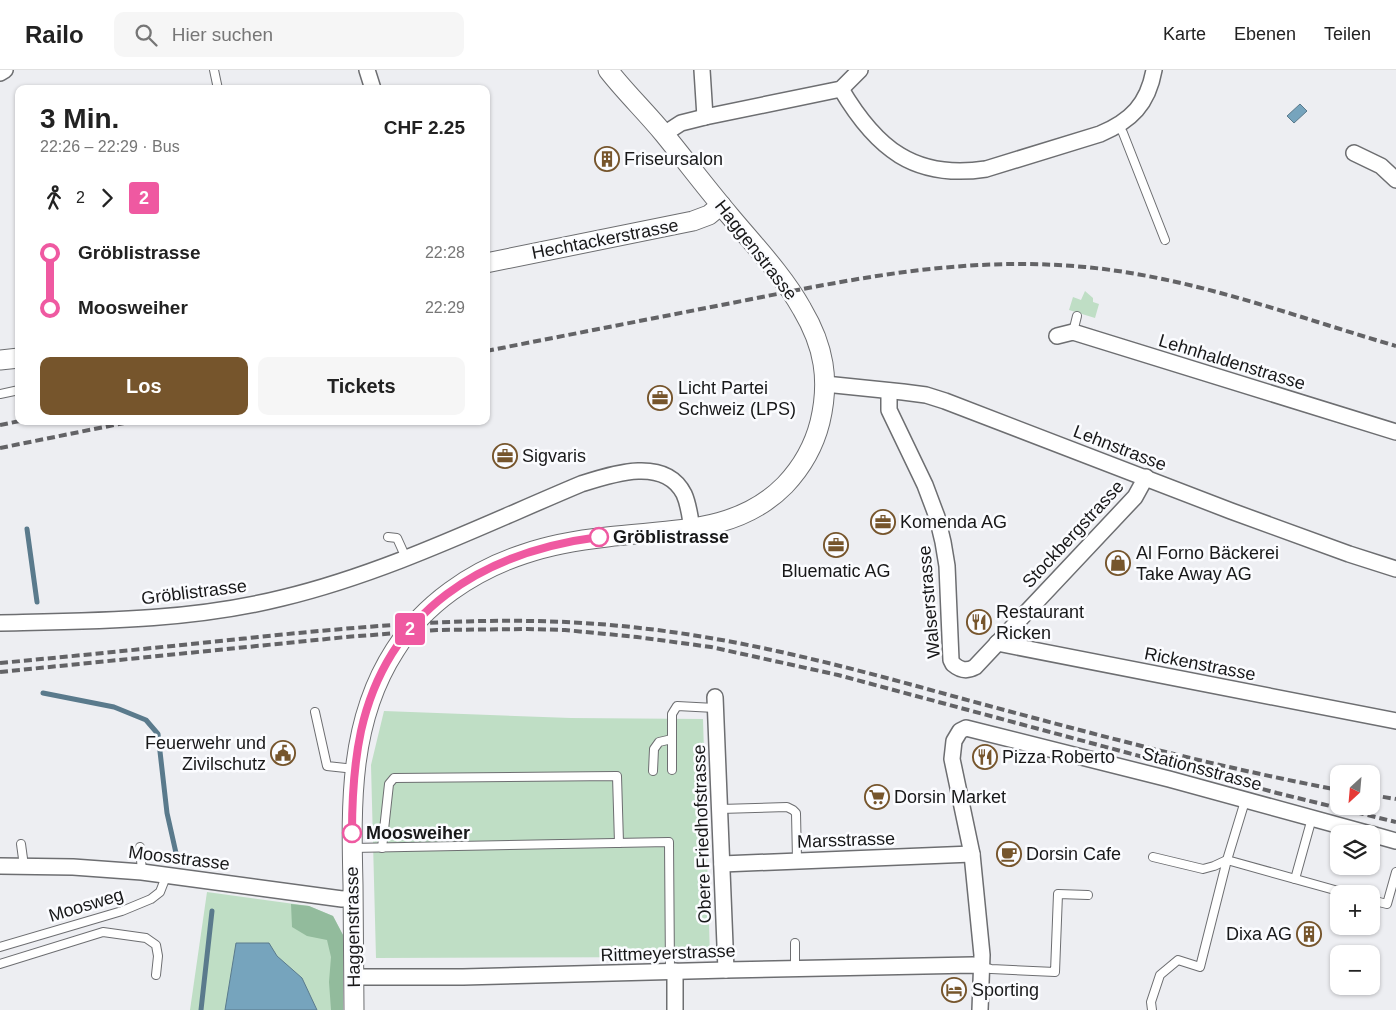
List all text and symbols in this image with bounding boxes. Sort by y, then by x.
search box [114,12,464,57]
text: Railo [25,21,84,48]
icon: search [132,21,160,49]
text: Hier suchen [172,24,273,45]
text: Karte [1163,24,1206,44]
text: Ebenen [1234,24,1296,44]
text: Teilen [1324,24,1371,44]
text: 3 Min. [40,103,119,134]
text: CHF 2.25 [384,117,465,138]
text: 22:26 – 22:29 · Bus [40,138,180,155]
building icon: Friseursalon [594,146,620,172]
place label: Friseursalon [624,149,723,169]
icon: walk [40,184,68,212]
icon: forward [93,184,121,212]
text: 2 [139,188,149,208]
text: 2 [76,189,85,206]
street label: Haggenstrasse [711,196,801,304]
street label: Hechtackerstrasse [530,215,680,263]
text: Gröblistrasse [78,242,201,263]
text: 22:28 [425,244,465,261]
text: Moosweiher [78,297,188,318]
text: 22:29 [425,299,465,316]
street label: Lehnhaldenstrasse [1156,330,1308,394]
button: Los [40,357,248,415]
button: Tickets [258,357,465,415]
place label: Licht Partei Schweiz (LPS) [678,378,796,419]
office icon: Licht Partei Schweiz (LPS) [647,385,673,411]
street label: Lehnstrasse [1071,421,1169,475]
office icon: Sigvaris [492,443,518,469]
place label: Sigvaris [522,446,586,466]
street label: Stockbergstrasse [1018,476,1128,592]
office icon: Komenda AG [870,509,896,535]
place label: Komenda AG [900,512,1007,532]
marker: Gröblistrasse [589,527,609,547]
place label: Gröblistrasse [613,527,729,547]
office icon: Bluematic AG [823,532,849,558]
place label: Al Forno Bäckerei Take Away AG [1136,543,1279,584]
street label: Walserstrasse [914,545,944,659]
shop icon: Al Forno Bäckerei Take Away AG [1105,550,1131,576]
place label: Bluematic AG [781,561,891,581]
street label: Gröblistrasse [140,576,248,608]
place label: Restaurant Ricken [996,602,1084,643]
restaurant icon: Restaurant Ricken [966,609,992,635]
line badge: 2 [394,613,426,645]
text: 2 [405,619,415,639]
street label: Rickenstrasse [1143,643,1257,685]
place label: Feuerwehr und Zivilschutz [145,733,266,774]
public building icon: Feuerwehr und Zivilschutz [270,740,296,766]
street label: Stationsstrasse [1140,743,1264,795]
street label: Obere Friedhofstrasse [689,744,715,924]
restaurant icon: Pizza Roberto [972,744,998,770]
place label: Pizza Roberto [1002,747,1115,767]
north arrow [1330,765,1380,815]
map controls [1330,765,1380,995]
supermarket icon: Dorsin Market [864,784,890,810]
place label: Dorsin Market [894,787,1006,807]
marker: Moosweiher [342,823,362,843]
place label: Moosweiher [366,823,470,843]
button: layers [1330,825,1380,875]
street label: Marsstrasse [797,828,895,852]
cafe icon: Dorsin Cafe [996,841,1022,867]
street label: Moosstrasse [127,842,231,874]
place label: Dorsin Cafe [1026,844,1121,864]
street label: Haggenstrasse [342,866,364,988]
street label: Moosweg [46,884,126,926]
button: + [1330,885,1380,935]
building icon: Dixa AG [1296,921,1322,947]
place label: Dixa AG [1226,924,1292,944]
street label: Rittmeyerstrasse [600,941,736,965]
button: − [1330,945,1380,995]
hotel icon: Sporting [941,977,967,1003]
place label: Sporting [972,980,1039,1000]

